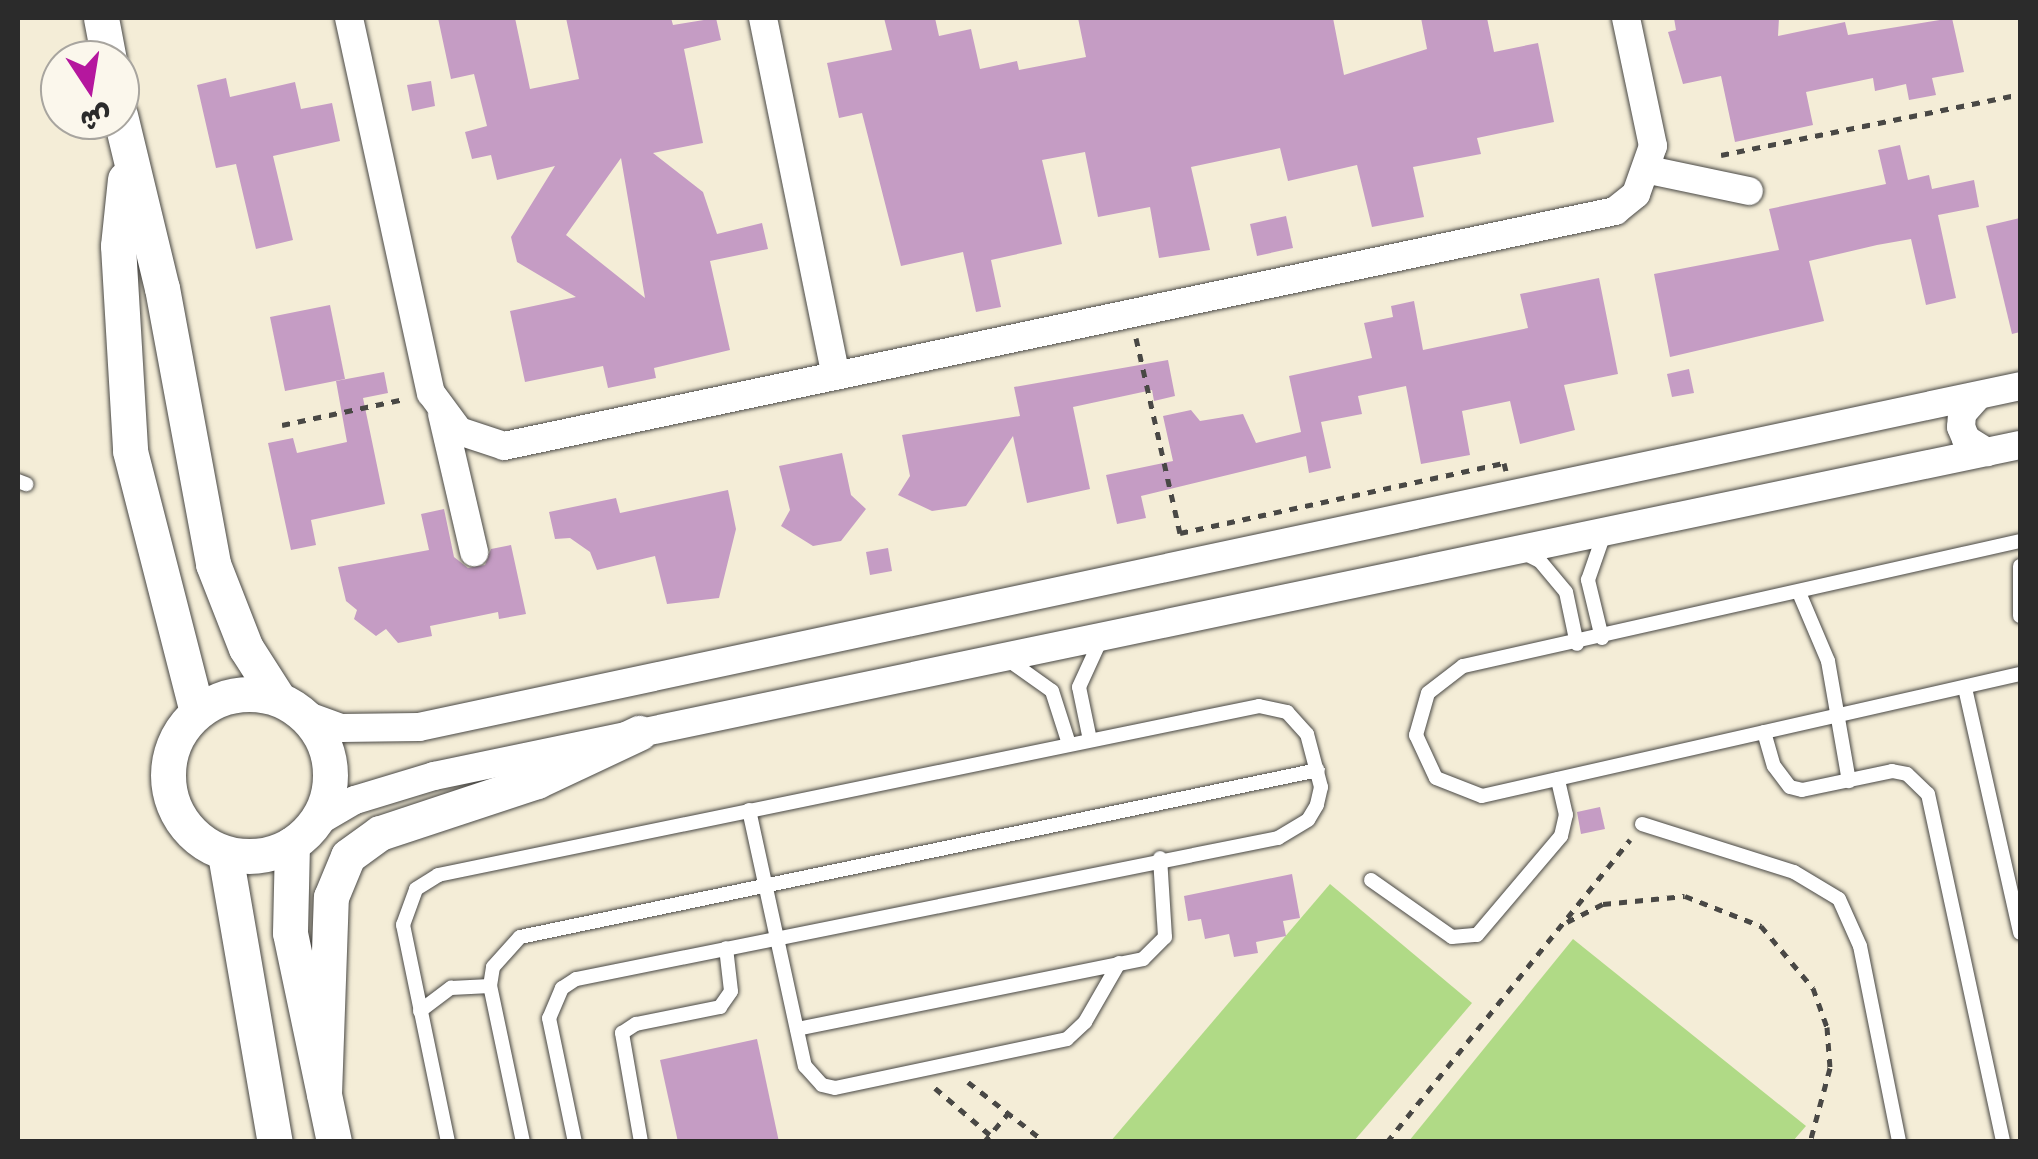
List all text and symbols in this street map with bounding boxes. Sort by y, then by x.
north arrow [40,40,140,140]
text: ش [77,98,115,138]

